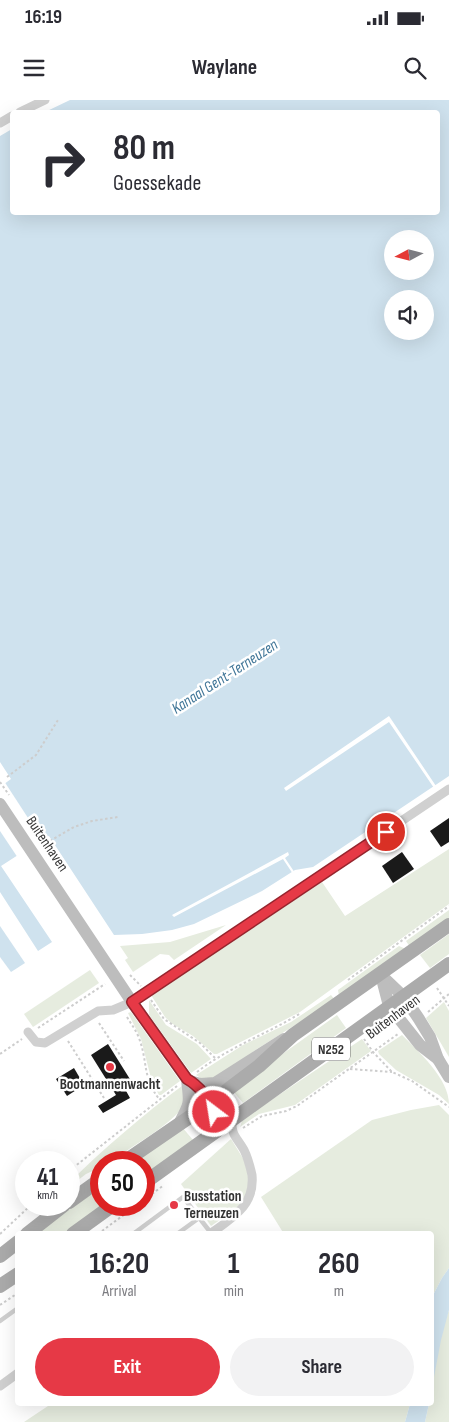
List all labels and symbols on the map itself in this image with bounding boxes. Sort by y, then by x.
north arrow [384,230,434,280]
water label: Kanaal Gent-Terneuzen [168,635,282,718]
pin [365,811,407,853]
street label: Buitenhaven [22,813,72,875]
street label: Buitenhaven [362,990,424,1044]
road number: N252 [312,1038,350,1061]
marker: Bootmannenwacht [104,1061,116,1073]
place label: Bootmannenwacht [60,1075,160,1094]
position arrow [187,1085,239,1137]
speed limit sign: 50 [90,1151,155,1216]
place label: Busstation Terneuzen [184,1187,241,1223]
marker: Busstation Terneuzen [168,1199,180,1211]

